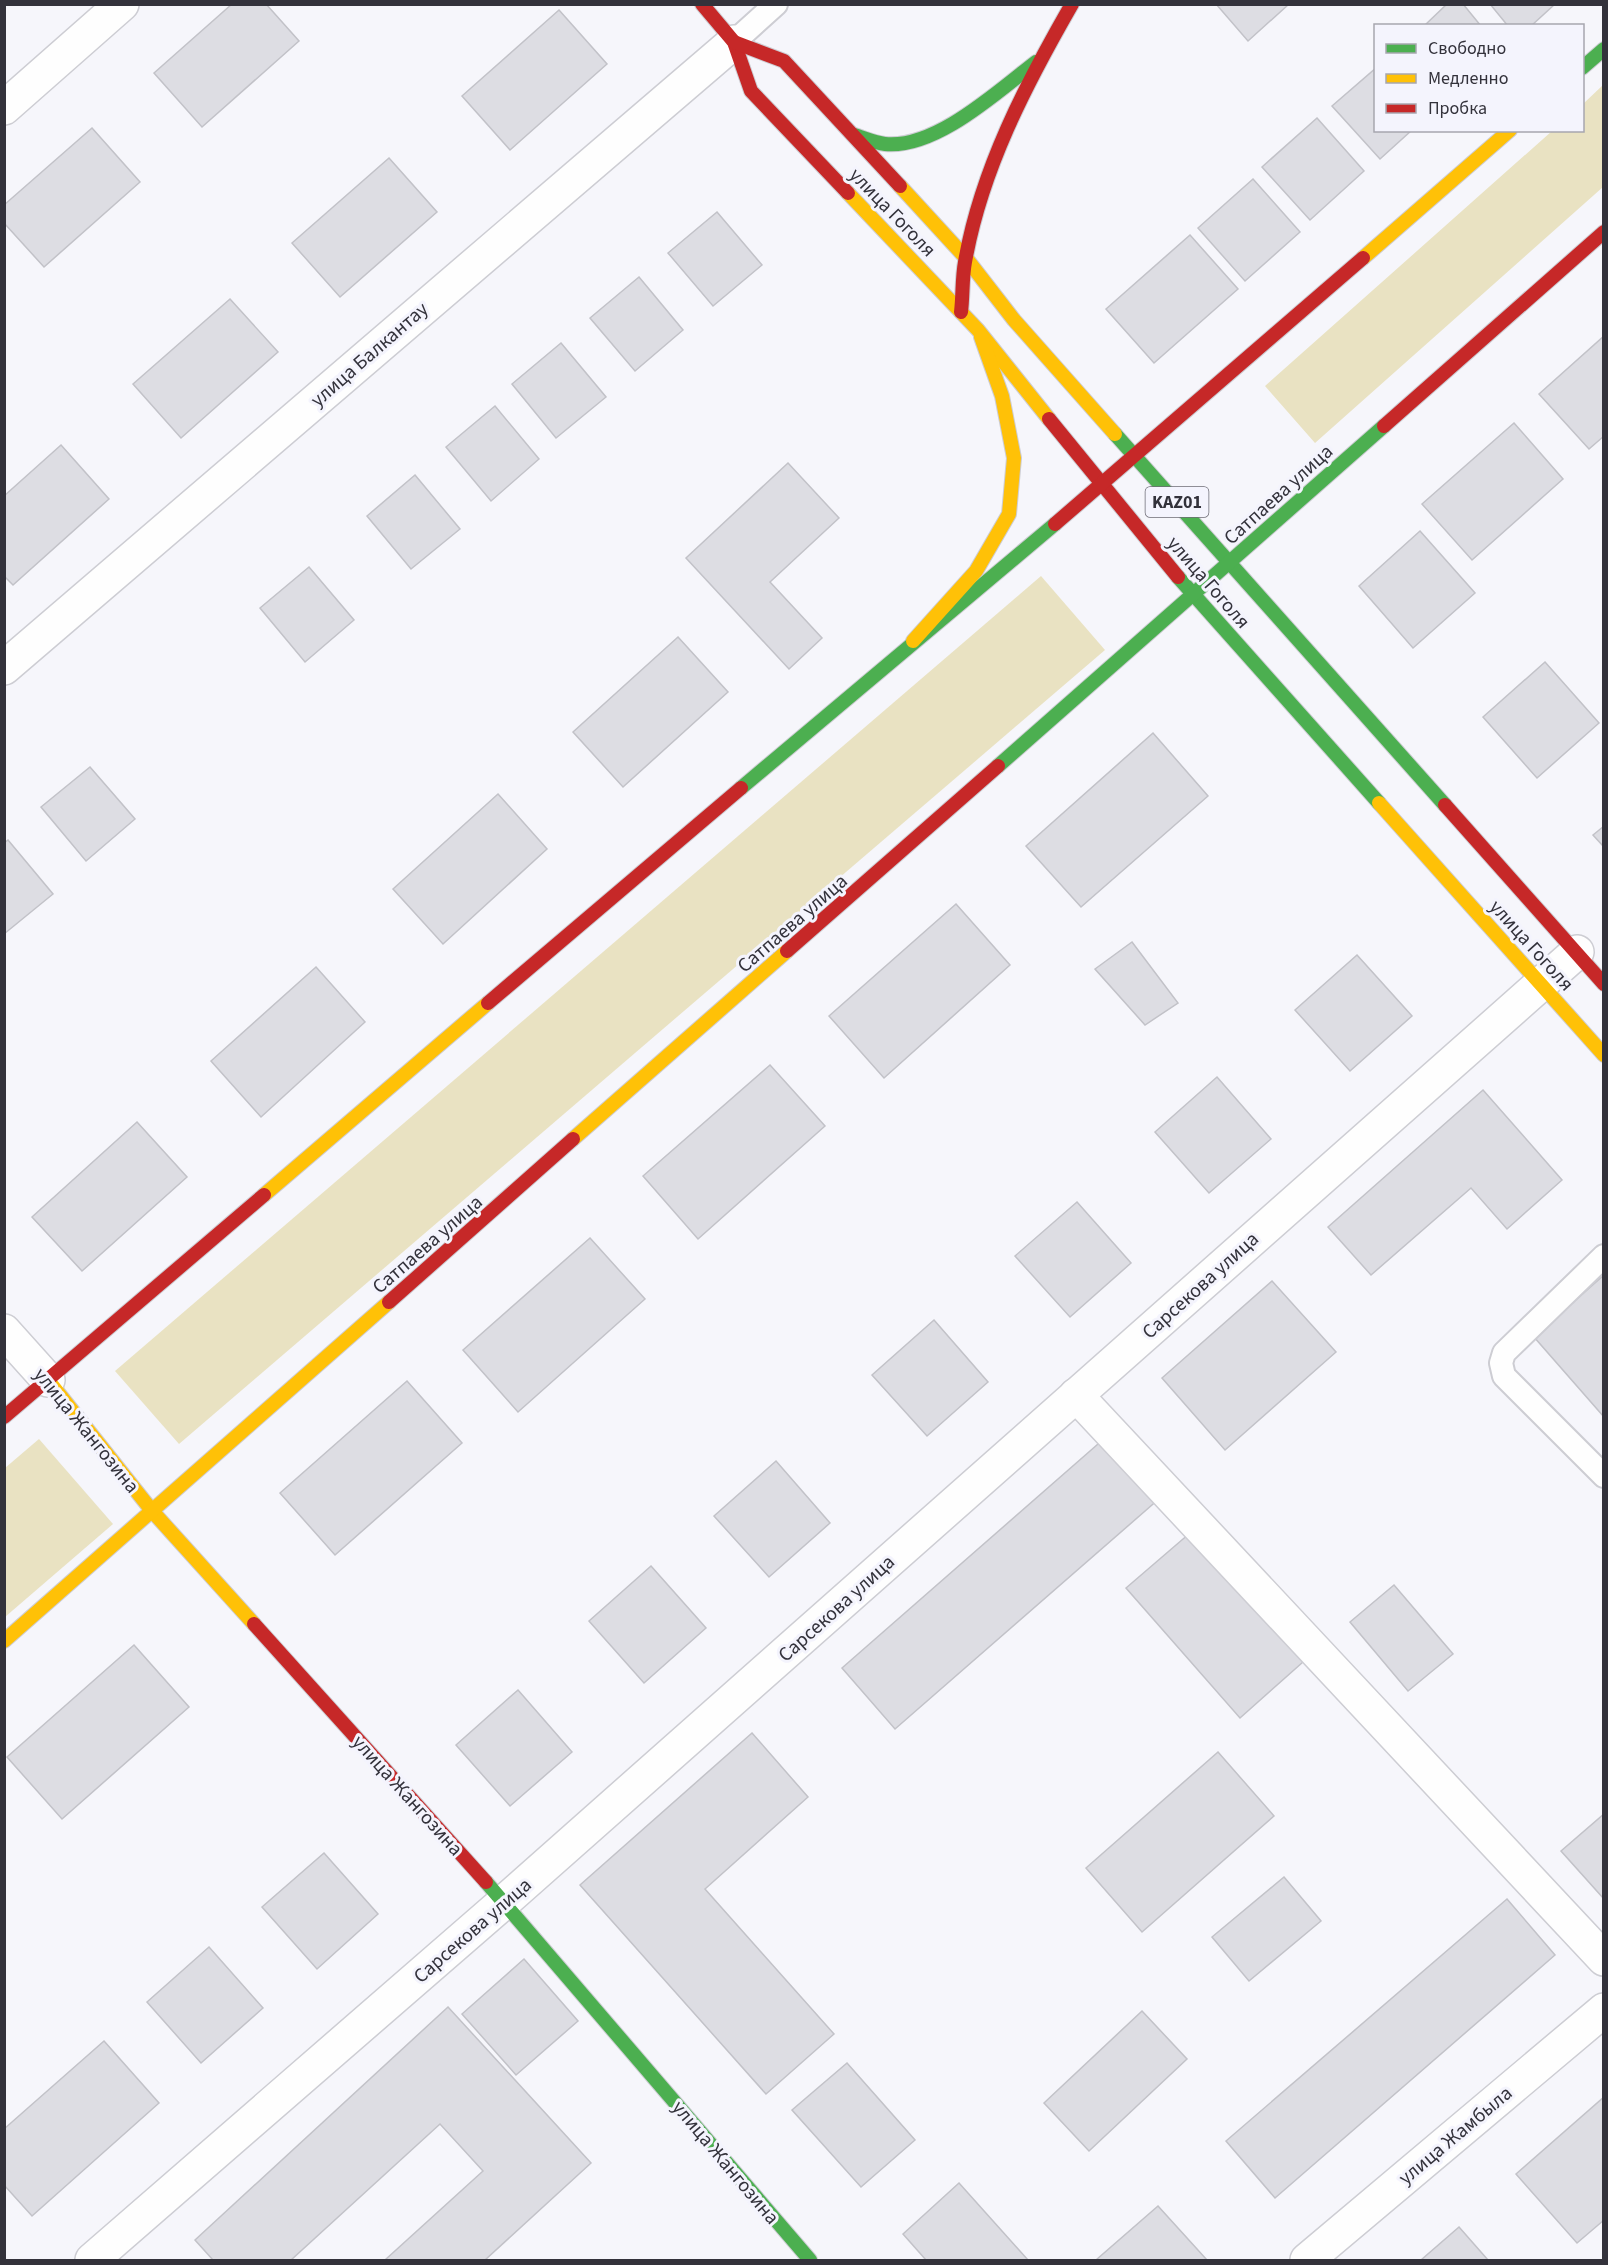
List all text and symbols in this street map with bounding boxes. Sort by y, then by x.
legend [1374,24,1584,132]
text: Свободно [1428,36,1506,61]
text: Медленно [1428,66,1508,91]
text: Пробка [1428,96,1487,121]
street label: улица Гоголя [843,162,942,264]
street label: улица Балкантау [305,295,435,414]
street label: Сатпаева улица [1218,438,1339,551]
road number: KАZ01 [1146,487,1208,517]
street label: улица Гоголя [1160,530,1256,635]
street label: Сатпаева улица [731,868,854,980]
street label: улица Гоголя [1483,894,1580,997]
street label: Сатпаева улица [366,1189,489,1301]
street label: Сарсекова улица [1136,1226,1265,1346]
street label: улица Жангозина [27,1362,146,1499]
street label: Сарсекова улица [772,1549,901,1669]
street label: улица Жангозина [345,1729,469,1862]
street label: Сарсекова улица [408,1872,538,1990]
street label: улица Жамбыла [1393,2080,1519,2192]
street label: улица Жангозина [665,2095,785,2231]

